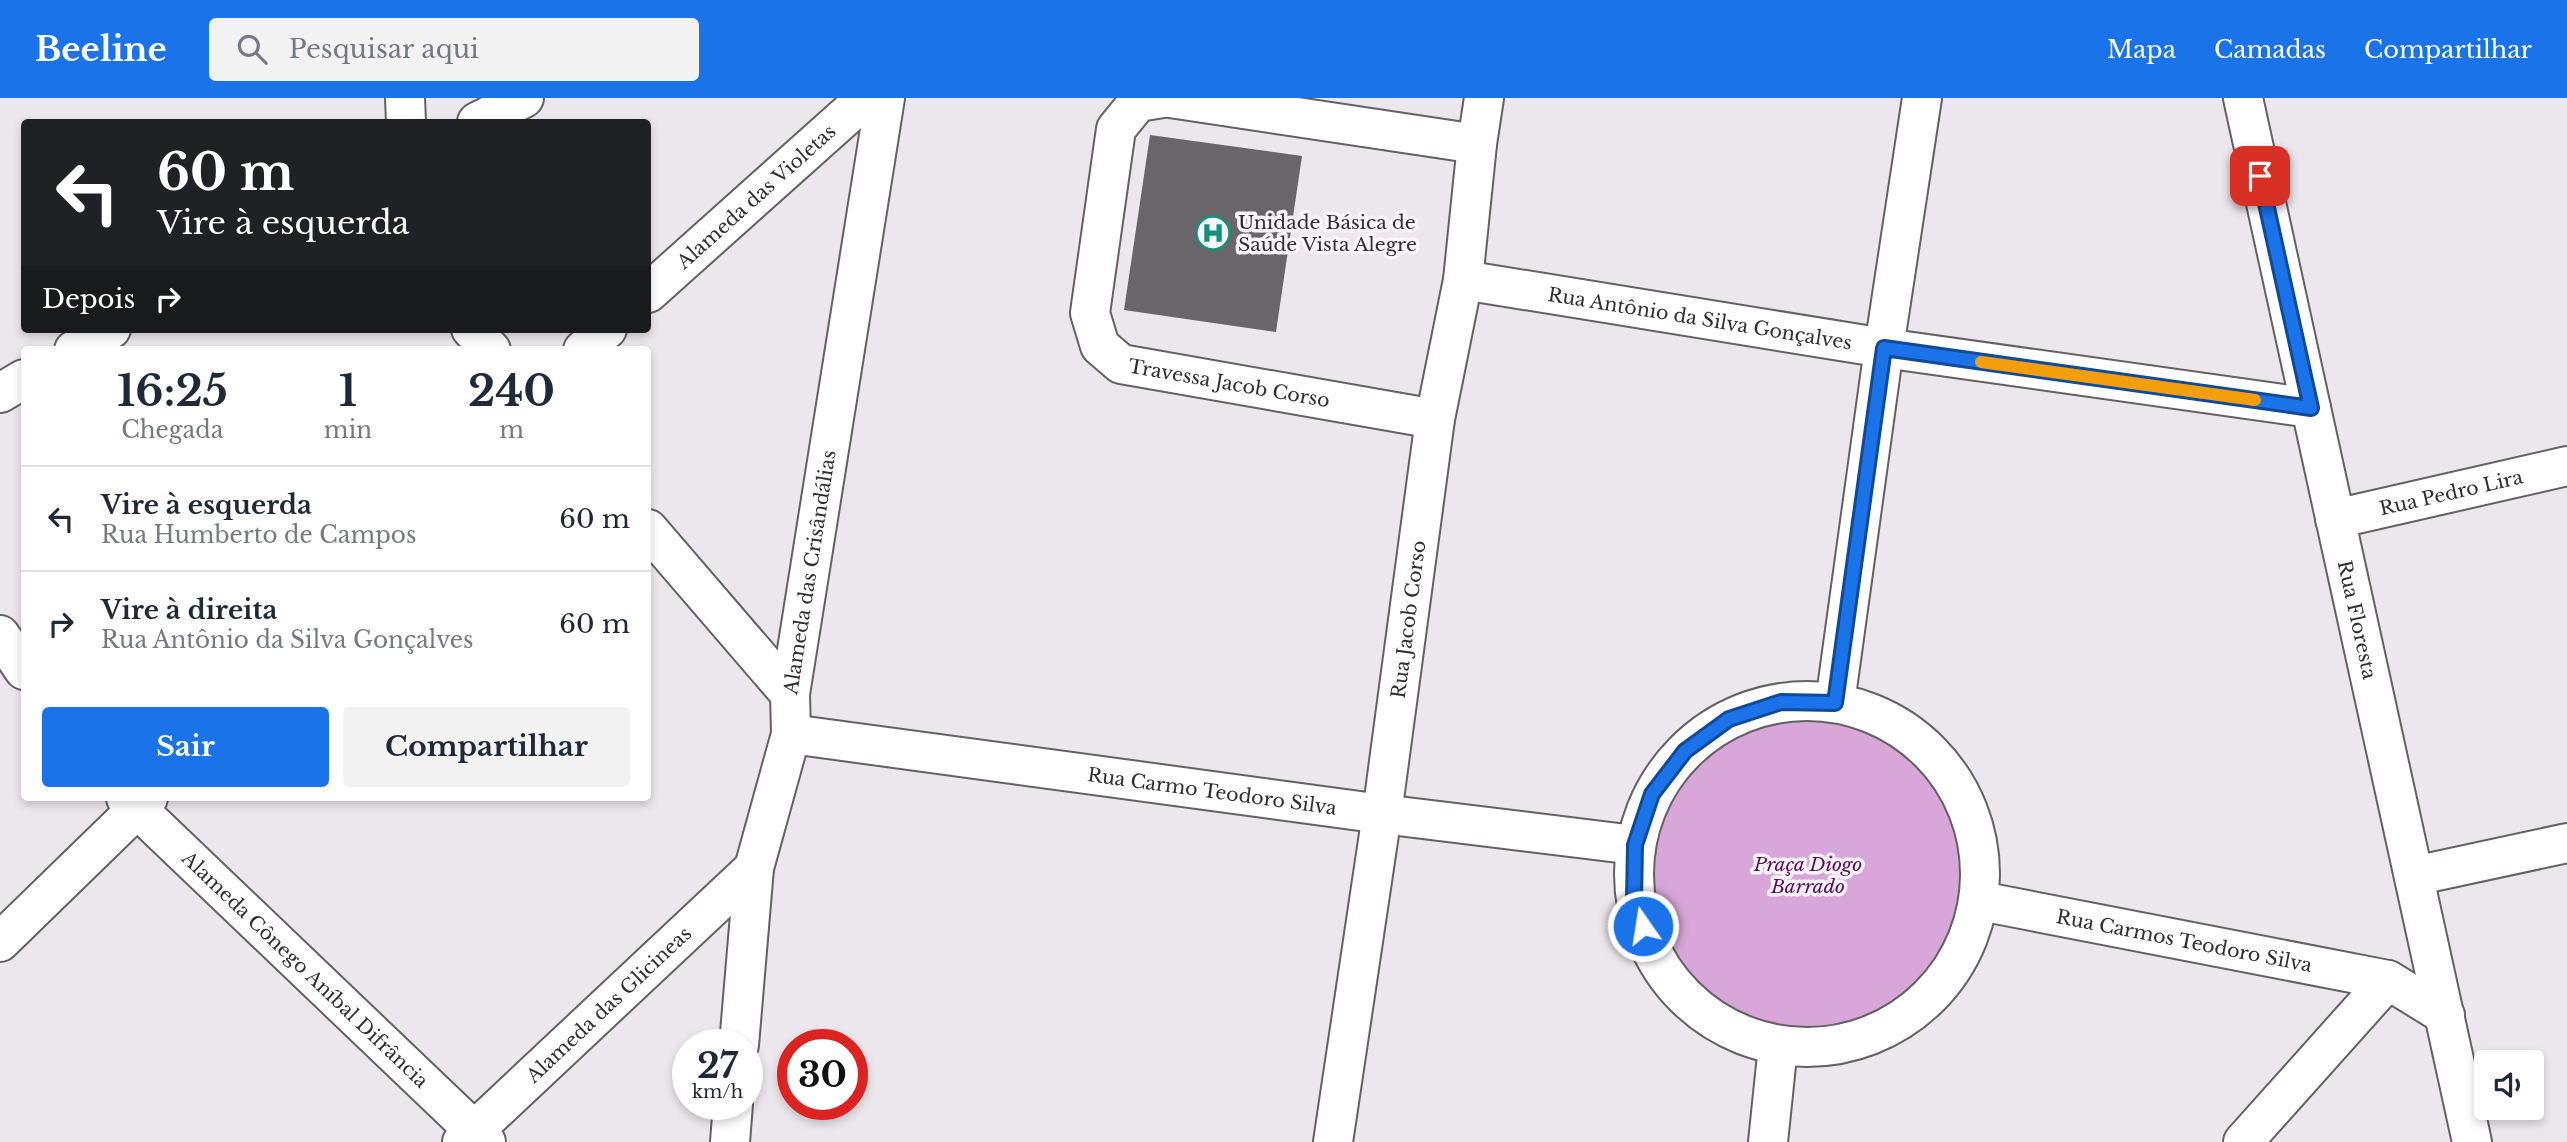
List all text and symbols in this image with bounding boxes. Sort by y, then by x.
search box [209,18,699,81]
text: Beeline [35,29,167,70]
icon: search [233,30,271,68]
text: Pesquisar aqui [289,33,479,65]
text: Mapa [2107,35,2176,64]
text: Camadas [2214,35,2326,64]
text: Compartilhar [2364,35,2532,64]
street label: Alameda das Violetas [672,120,840,274]
text: 60 m [157,142,294,203]
pin [2230,146,2290,206]
icon: left [42,147,133,238]
icon: arrive [2241,157,2279,195]
text: Vire à esquerda [157,203,410,243]
place label: Unidade Básica de Saúde Vista Alegre [1238,211,1417,256]
hospital icon: Unidade Básica de Saúde Vista Alegre [1194,214,1232,252]
icon: right [149,280,187,318]
text: Depois [42,283,135,315]
street label: Rua Antônio da Silva Gonçalves [1546,283,1854,355]
street label: Travessa Jacob Corso [1127,355,1332,412]
text: 16:25 [117,365,228,417]
text: 1 [339,365,357,417]
text: 240 [468,365,555,417]
text: Chegada [121,416,224,444]
text: min [324,416,372,444]
text: m [499,416,524,444]
street label: Alameda das Crisândálias [779,448,841,697]
street label: Rua Pedro Lira [2377,465,2525,520]
text: Vire à esquerda [101,489,312,521]
icon: left [42,500,80,538]
text: 60 m [559,503,630,535]
text: Rua Humberto de Campos [101,521,416,549]
street label: Rua Jacob Corso [1387,539,1431,700]
street label: Rua Floresta [2333,558,2381,682]
text: Vire à direita [101,594,277,626]
icon: right [42,605,80,643]
text: 60 m [559,608,630,640]
text: Rua Antônio da Silva Gonçalves [101,626,473,654]
button: Sair [42,707,329,787]
button: Compartilhar [343,707,630,787]
street label: Rua Carmo Teodoro Silva [1086,763,1339,820]
street label: Alameda Cônego Aníbal Difrância [176,846,433,1093]
park label: Praça Diogo Barrado [1753,853,1862,898]
position arrow [1606,889,1680,963]
street label: Rua Carmos Teodoro Silva [2054,905,2314,977]
street label: Alameda das Glicineas [521,922,696,1088]
speed limit sign: 30 [777,1029,868,1120]
text: 27 [697,1044,738,1087]
map controls [2474,1050,2544,1120]
button: sound [2474,1050,2544,1120]
text: km/h [692,1081,743,1103]

